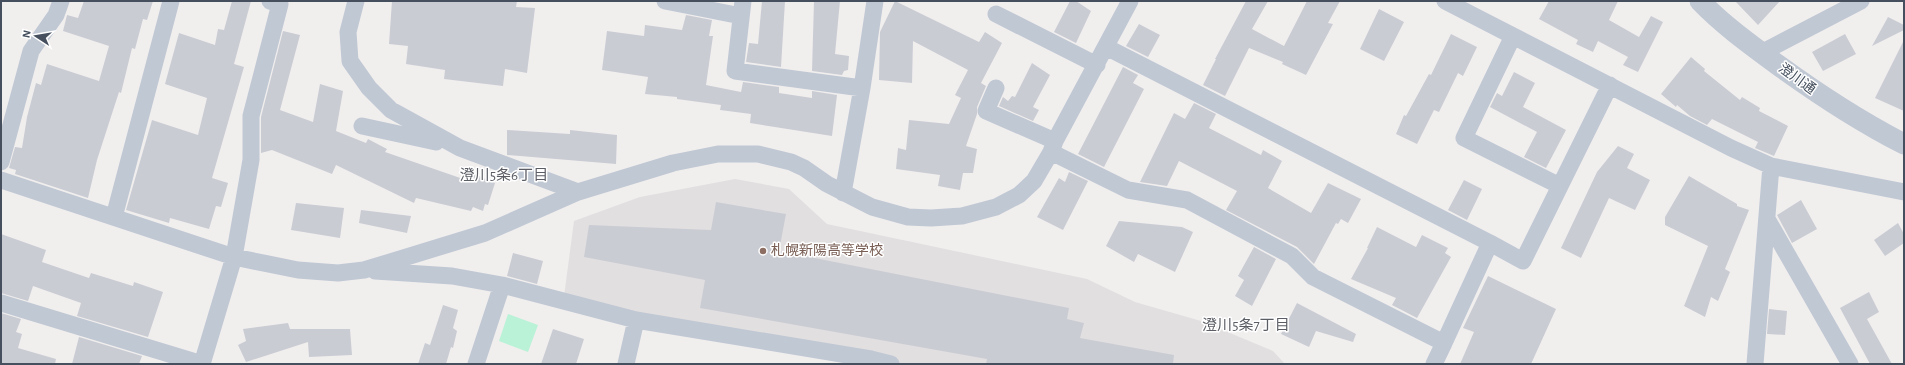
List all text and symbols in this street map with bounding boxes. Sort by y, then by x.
north arrow [16,16,56,56]
text: N [21,29,33,39]
street label: 澄川通 [1776,60,1819,97]
district label: 澄川5条6丁目 [460,167,548,183]
place label: 札幌新陽高等学校 [771,242,883,258]
marker: 札幌新陽高等学校 [758,246,768,256]
district label: 澄川5条7丁目 [1202,317,1290,333]

